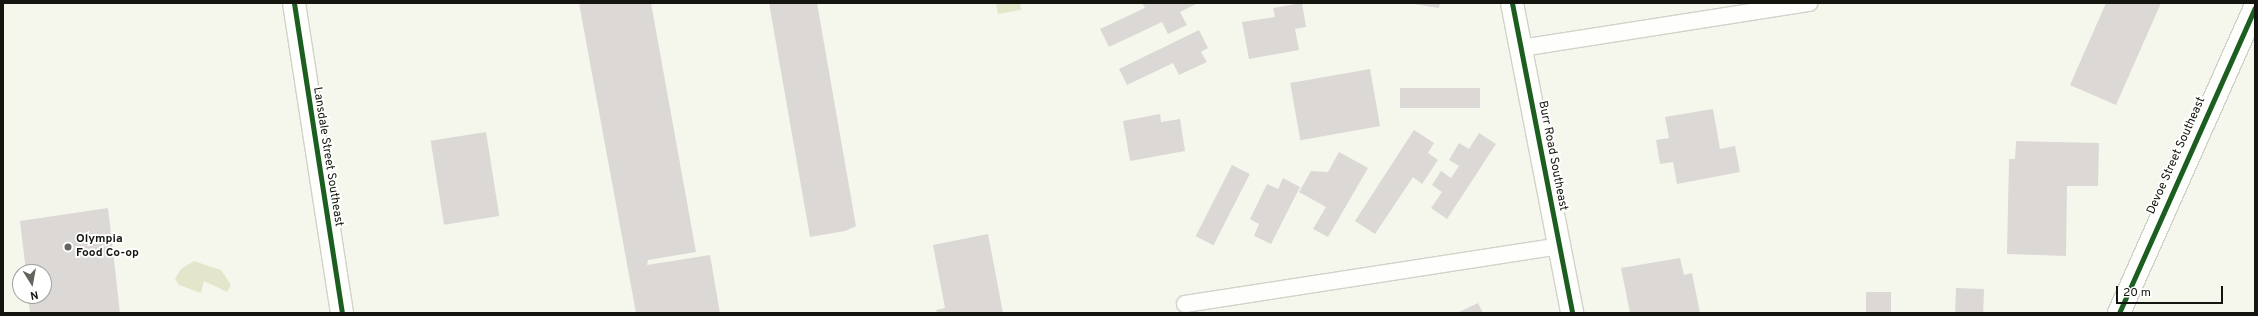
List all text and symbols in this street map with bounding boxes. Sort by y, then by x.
street label: Lansdale Street Southeast [309,86,345,228]
street label: Devoe Street Southeast [2145,95,2209,217]
street label: Burr Road Southeast [1534,100,1570,212]
place label: Olympia Food Co-op [76,233,139,261]
marker: Olympia Food Co-op [63,242,73,252]
north arrow [12,264,52,304]
scale bar [2118,278,2225,304]
text: 20 m [2123,285,2151,301]
text: N [29,287,39,302]

